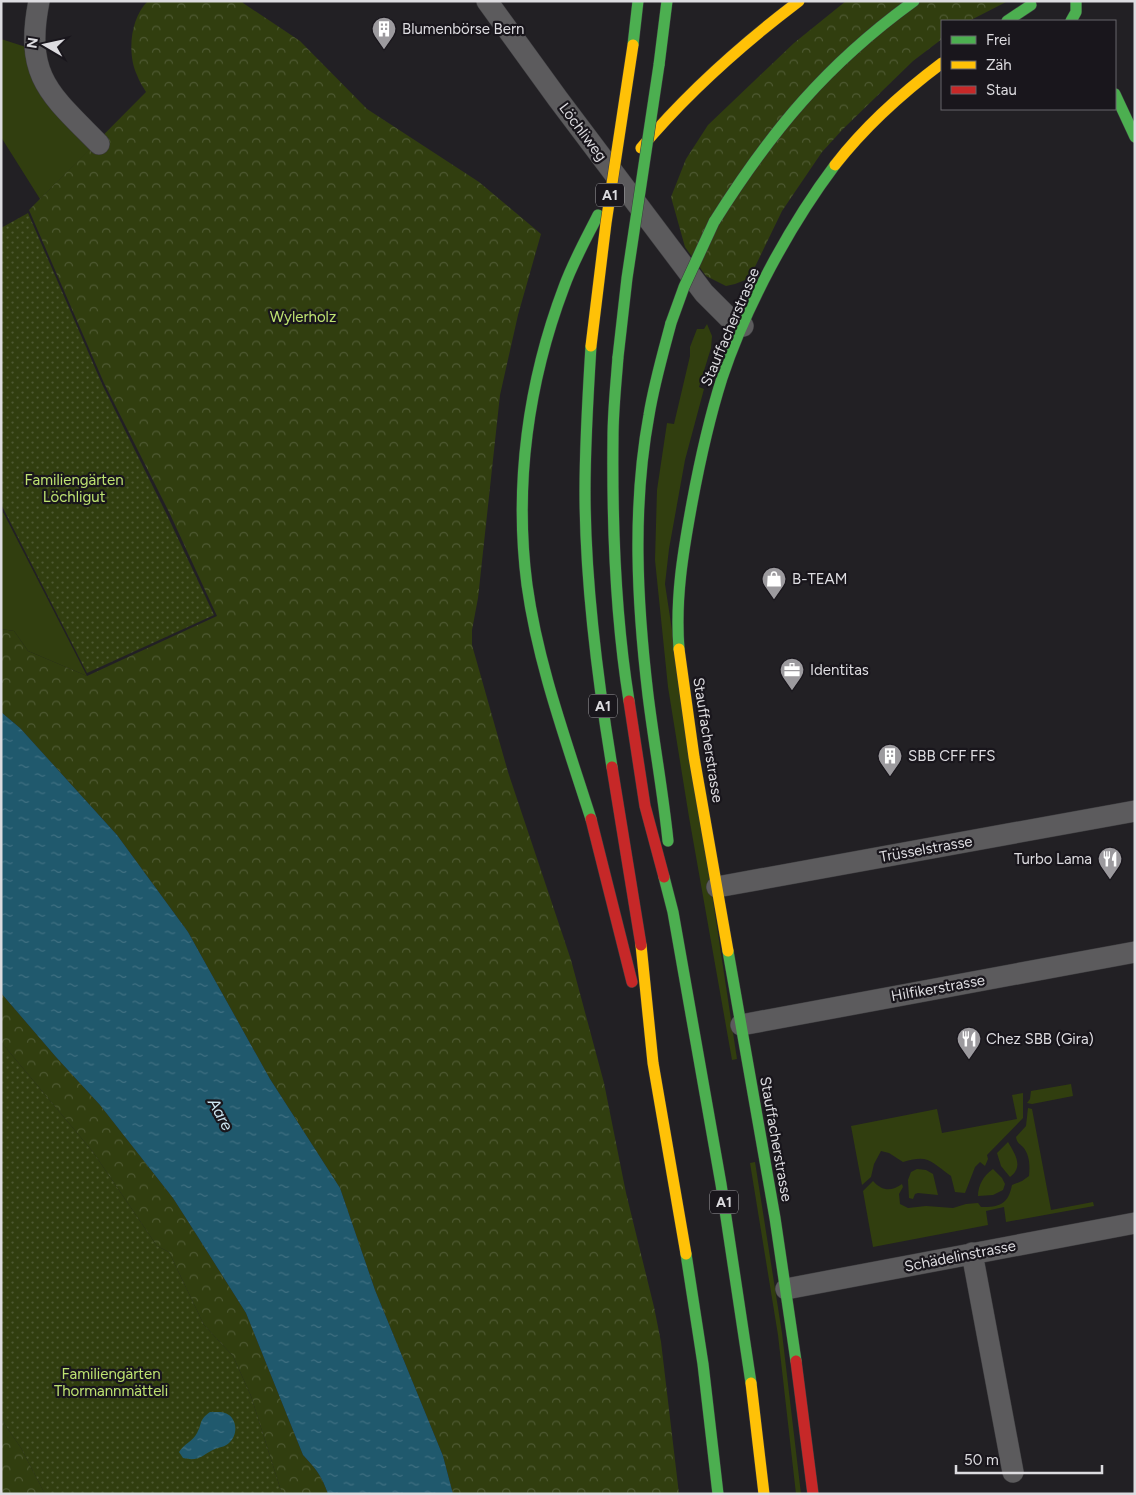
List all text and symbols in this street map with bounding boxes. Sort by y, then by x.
building icon: Blumenbörse Bern [371,16,397,50]
north arrow [20,20,70,70]
place label: Blumenbörse Bern [402,20,524,38]
legend [941,20,1116,110]
text: Frei [986,31,1011,49]
text: N [23,36,42,50]
text: Zäh [986,56,1012,74]
text: Stau [986,81,1017,99]
street label: Löchliweg [555,99,611,165]
road number: A1 [596,184,624,206]
street label: Stauffacherstrasse [697,265,763,389]
park label: Wylerholz [270,308,336,326]
park label: Familiengärten Löchligut [25,471,124,506]
shop icon: B-TEAM [761,566,787,600]
place label: B-TEAM [792,570,847,588]
office icon: Identitas [779,657,805,691]
place label: Identitas [810,661,869,679]
street label: Stauffacherstrasse [689,676,727,804]
road number: A1 [589,694,617,718]
building icon: SBB CFF FFS [877,743,903,777]
place label: SBB CFF FFS [908,747,996,765]
street label: Trüsselstrasse [878,832,974,866]
restaurant icon: Turbo Lama [1097,846,1123,880]
place label: Turbo Lama [1014,850,1092,868]
street label: Hilfikerstrasse [890,971,986,1005]
restaurant icon: Chez SBB (Gira) [956,1026,982,1060]
place label: Chez SBB (Gira) [986,1030,1094,1048]
street label: Stauffacherstrasse [756,1075,796,1203]
water label: Aare [203,1094,237,1134]
road number: A1 [710,1190,738,1214]
street label: Schädelinstrasse [903,1236,1017,1276]
park label: Familiengärten Thormannmätteli [54,1365,168,1400]
scale bar [956,1442,1102,1474]
text: 50 m [964,1451,999,1469]

